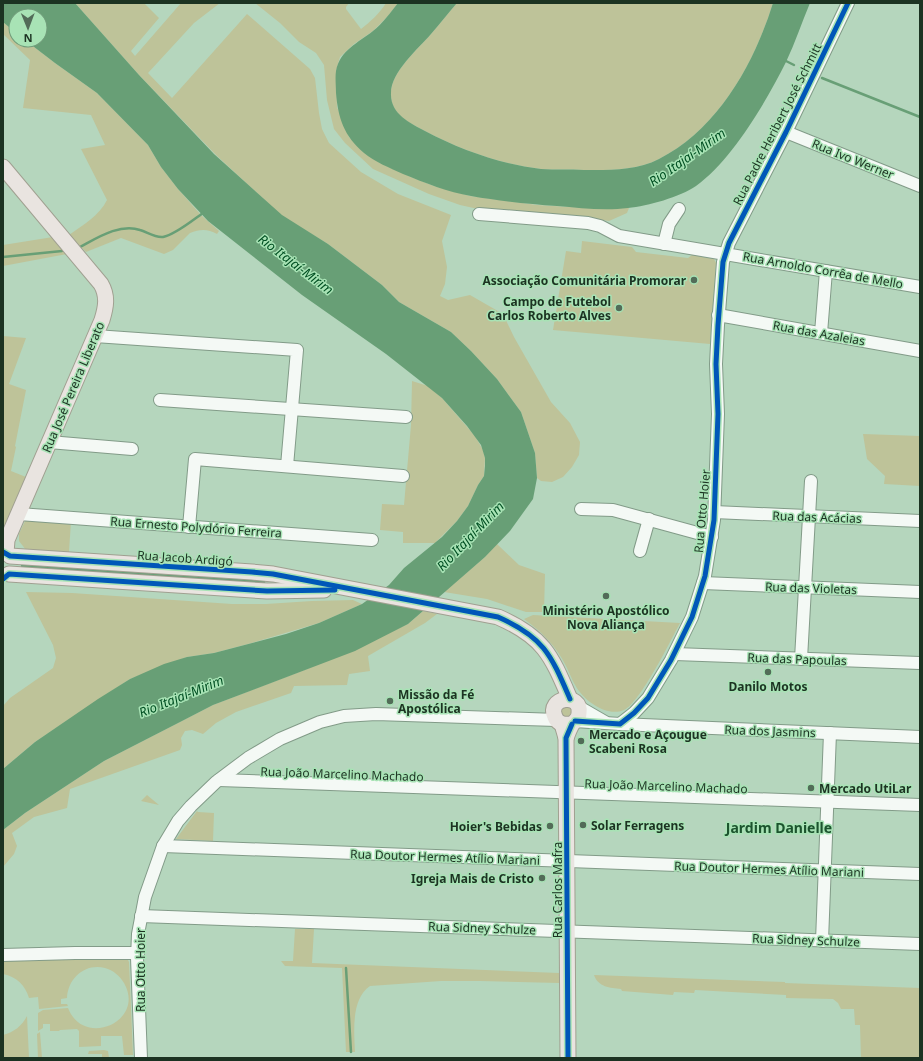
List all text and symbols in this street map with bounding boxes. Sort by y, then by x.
north arrow [8,8,48,48]
text: N [24,31,33,46]
street label: Rua Padre Heribert José Schmitt [729,39,826,208]
water label: Rio Itajaí-Mirim [645,124,729,190]
street label: Rua Ivo Werner [809,135,897,183]
water label: Rio Itajaí-Mirim [255,230,337,298]
street label: Rua Arnoldo Corrêa de Mello [742,248,904,292]
place label: Associação Comunitária Promorar [482,272,687,289]
marker: Associação Comunitária Promorar [689,275,699,285]
place label: Campo de Futebol Carlos Roberto Alves [487,293,611,324]
marker: Campo de Futebol Carlos Roberto Alves [614,303,624,313]
street label: Rua das Azaleias [772,317,867,350]
street label: Rua José Pereira Liberato [38,319,108,455]
street label: Rua Otto Hoier [690,468,714,554]
water label: Rio Itajaí-Mirim [432,497,508,575]
street label: Rua das Acácias [772,507,862,527]
street label: Rua Ernesto Polydório Ferreira [110,513,282,541]
street label: Rua Jacob Ardigó [137,546,233,570]
street label: Rua das Violetas [765,578,857,598]
marker: Ministério Apostólico Nova Aliança [601,591,611,601]
place label: Ministério Apostólico Nova Aliança [542,602,670,633]
street label: Rua das Papoulas [747,649,847,669]
marker: Danilo Motos [763,667,773,677]
water label: Rio Itajaí-Mirim [136,671,226,721]
place label: Danilo Motos [728,678,808,695]
place label: Missão da Fé Apostólica [398,686,474,717]
marker: Missão da Fé Apostólica [385,696,395,706]
street label: Rua dos Jasmins [724,721,816,741]
place label: Mercado e Açougue Scabeni Rosa [589,726,707,757]
marker: Mercado e Açougue Scabeni Rosa [576,736,586,746]
street label: Rua João Marcelino Machado [260,763,424,785]
street label: Rua João Marcelino Machado [584,775,748,797]
place label: Mercado UtiLar [819,780,912,797]
marker: Mercado UtiLar [806,783,816,793]
place label: Solar Ferragens [591,817,684,834]
place label: Hoier's Bebidas [450,818,542,835]
district label: Jardim Danielle [724,818,832,837]
marker: Solar Ferragens [578,820,588,830]
marker: Hoier's Bebidas [545,821,555,831]
street label: Rua Carlos Mafra [549,842,566,938]
street label: Rua Doutor Hermes Atílio Mariani [350,845,540,869]
street label: Rua Doutor Hermes Atílio Mariani [674,857,864,881]
place label: Igreja Mais de Cristo [411,870,534,887]
marker: Igreja Mais de Cristo [537,873,547,883]
street label: Rua Sidney Schulze [428,918,536,938]
street label: Rua Otto Hoier [132,928,149,1012]
street label: Rua Sidney Schulze [752,930,860,950]

